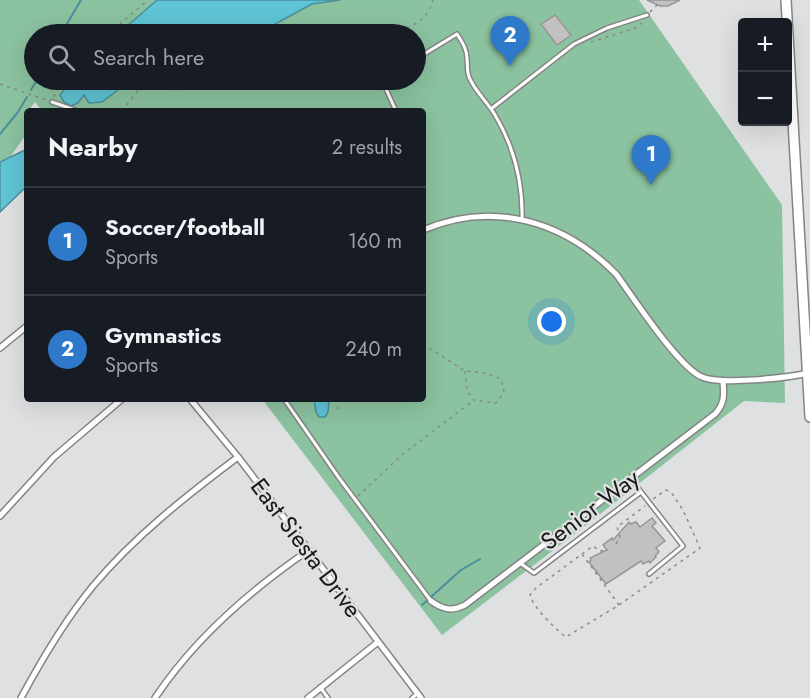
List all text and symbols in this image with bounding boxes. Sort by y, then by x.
pin: 2 [490,16,530,66]
map controls [738,18,792,126]
button: + [738,18,792,72]
search box [24,24,426,90]
icon: search [45,41,78,74]
text: Search here [93,41,204,73]
button: − [738,72,792,126]
text: Nearby [48,128,137,166]
text: 2 results [332,133,402,162]
pin: 1 [632,136,670,185]
text: Soccer/football [105,211,265,243]
text: 1 [62,227,73,256]
text: 160 m [348,227,402,256]
text: Sports [105,243,158,272]
your location [537,307,566,336]
text: Gymnastics [105,319,221,351]
text: 2 [61,335,74,364]
text: 240 m [345,335,402,364]
text: Sports [105,351,158,380]
street label: Senior Way [533,460,647,559]
street label: East Siesta Drive [242,471,371,625]

